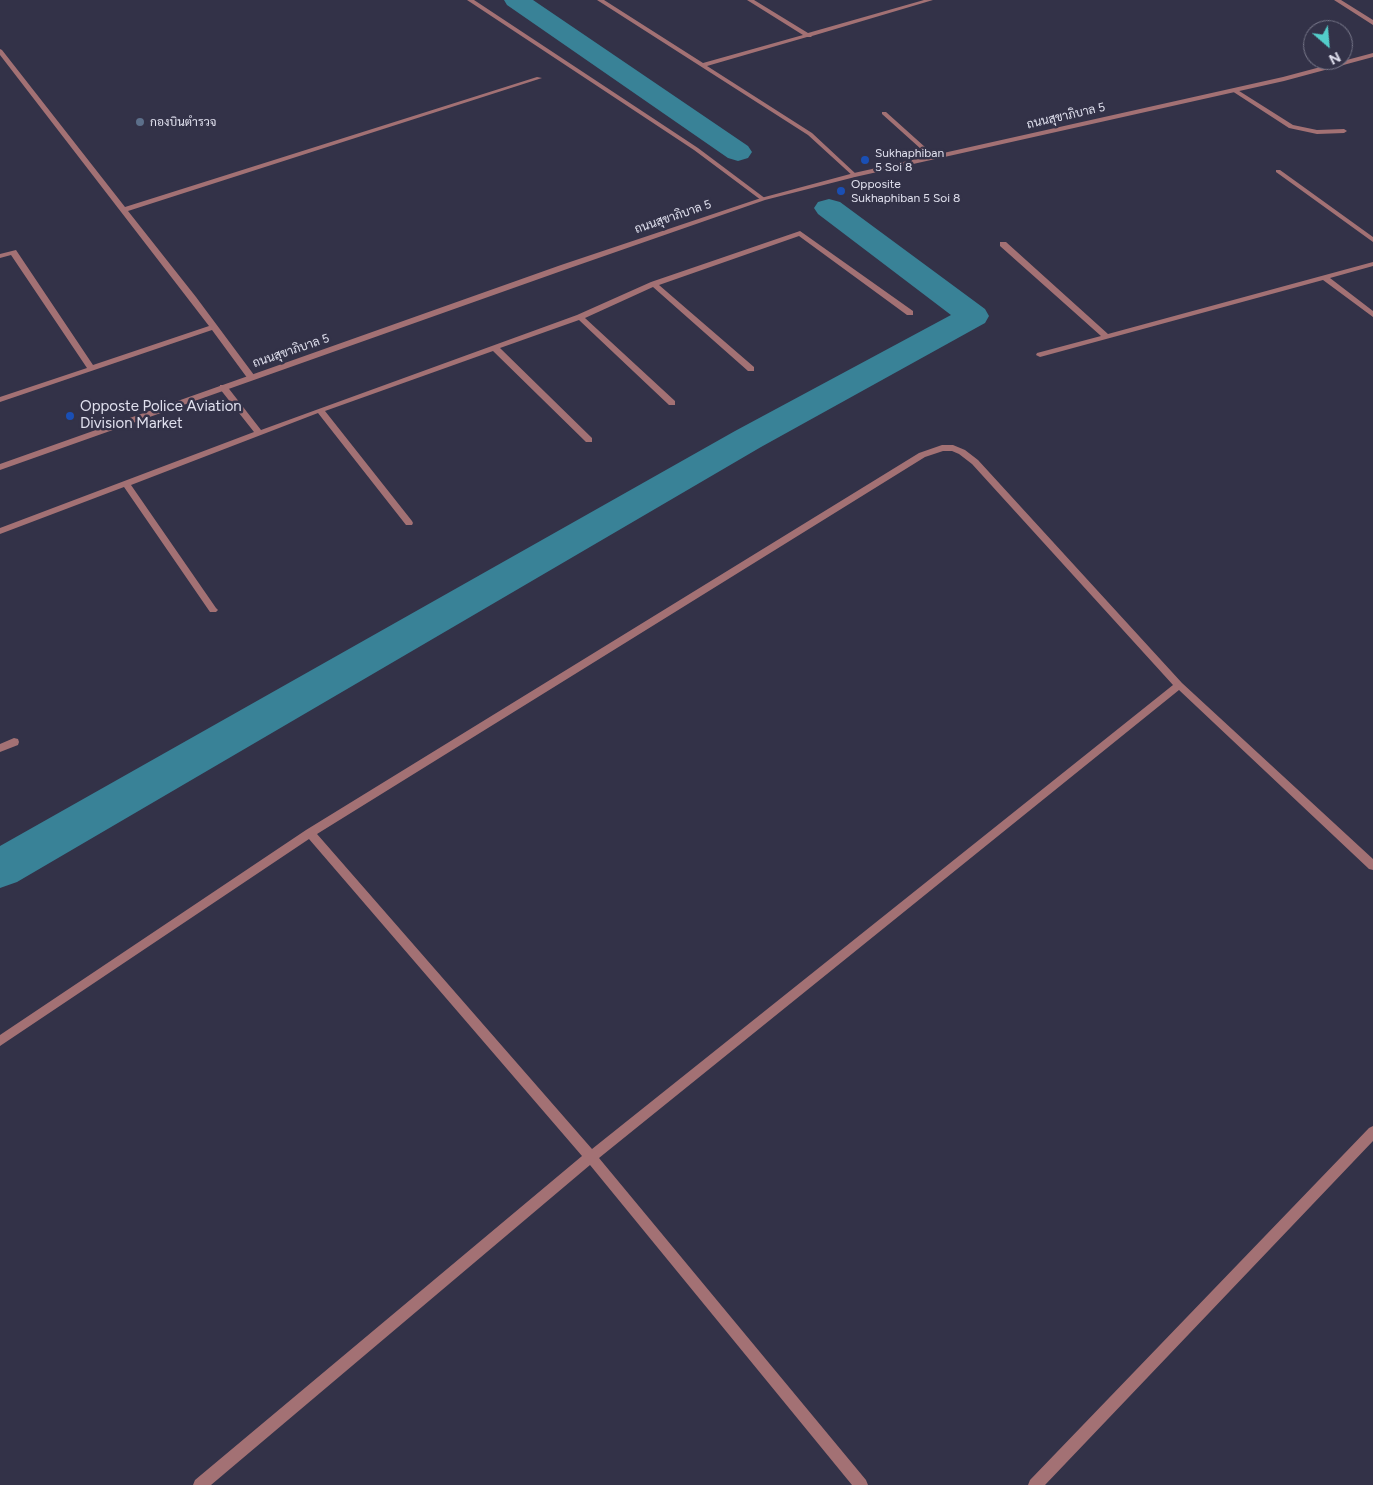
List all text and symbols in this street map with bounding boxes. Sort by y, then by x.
north arrow [1303,20,1353,70]
text: N [1326,48,1343,68]
street label: ถนนสุขาภิบาล 5 [1025,100,1107,132]
place label: กองบินตำรวจ [150,115,217,129]
marker: กองบินตำรวจ [134,116,146,128]
place label: Sukhaphiban 5 Soi 8 [875,146,944,174]
marker: Sukhaphiban 5 Soi 8 [859,154,871,166]
place label: Opposite Sukhaphiban 5 Soi 8 [851,177,960,205]
marker: Opposite Sukhaphiban 5 Soi 8 [835,185,847,197]
street label: ถนนสุขาภิบาล 5 [633,197,713,237]
street label: ถนนสุขาภิบาล 5 [251,331,331,371]
place label: Opposte Police Aviation Division Market [80,398,242,433]
marker: Opposte Police Aviation Division Market [64,410,76,422]

